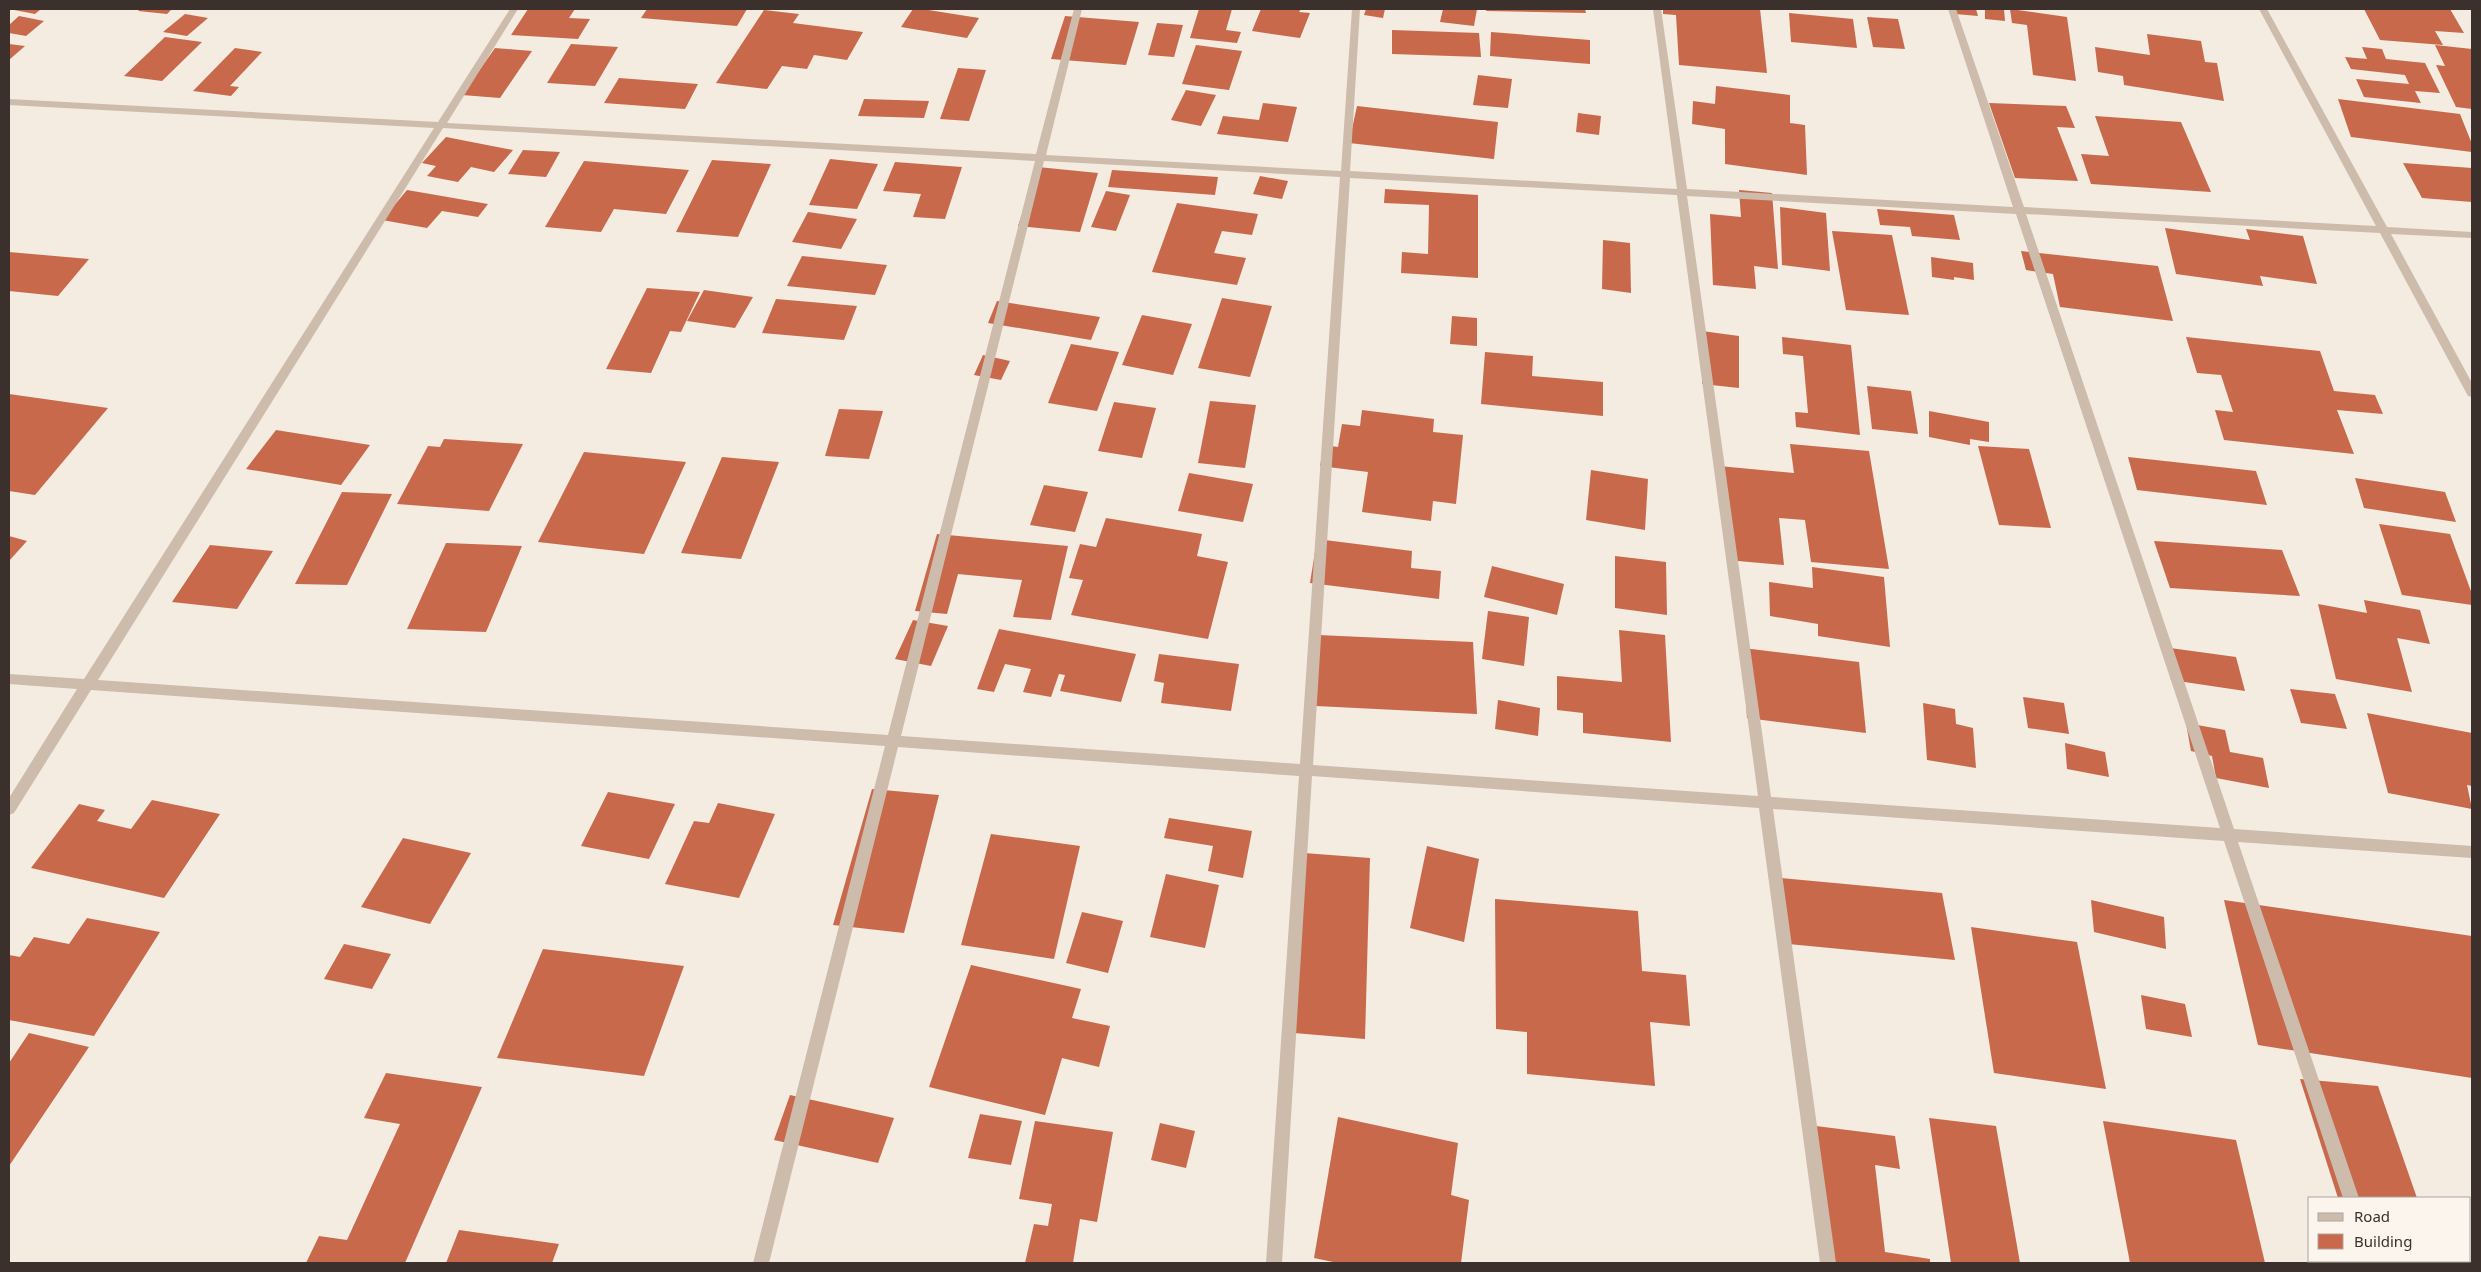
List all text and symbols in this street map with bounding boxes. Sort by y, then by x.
legend [2308,1197,2471,1262]
text: Road [2354,1206,2390,1226]
text: Building [2354,1231,2412,1251]

